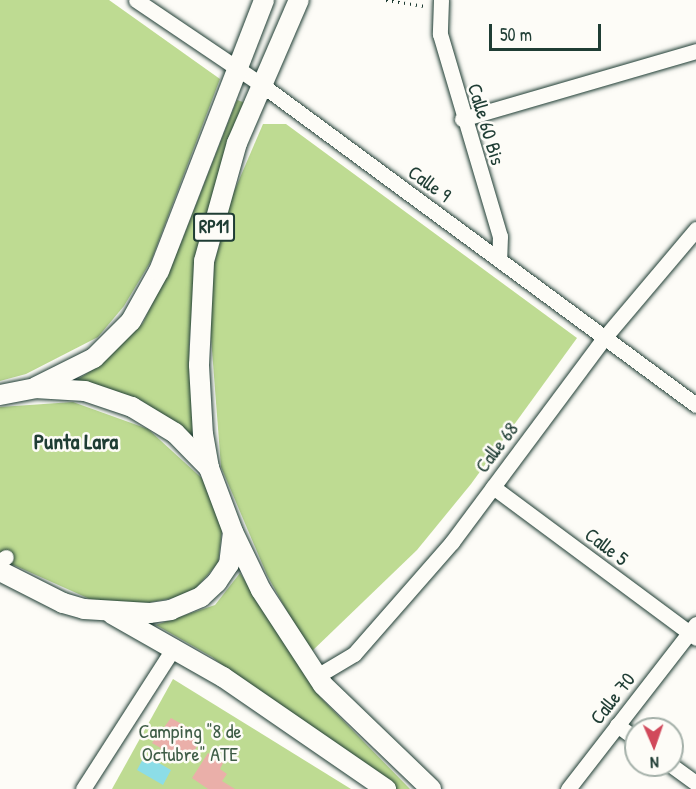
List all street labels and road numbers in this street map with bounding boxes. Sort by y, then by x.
street label: Calle 60 Bis [463,80,511,168]
street label: Calle 9 [404,159,456,207]
road number: RP11 [193,212,235,242]
street label: Calle 68 [469,417,523,477]
street label: Calle 5 [580,522,634,570]
street label: Calle 70 [584,667,640,729]

